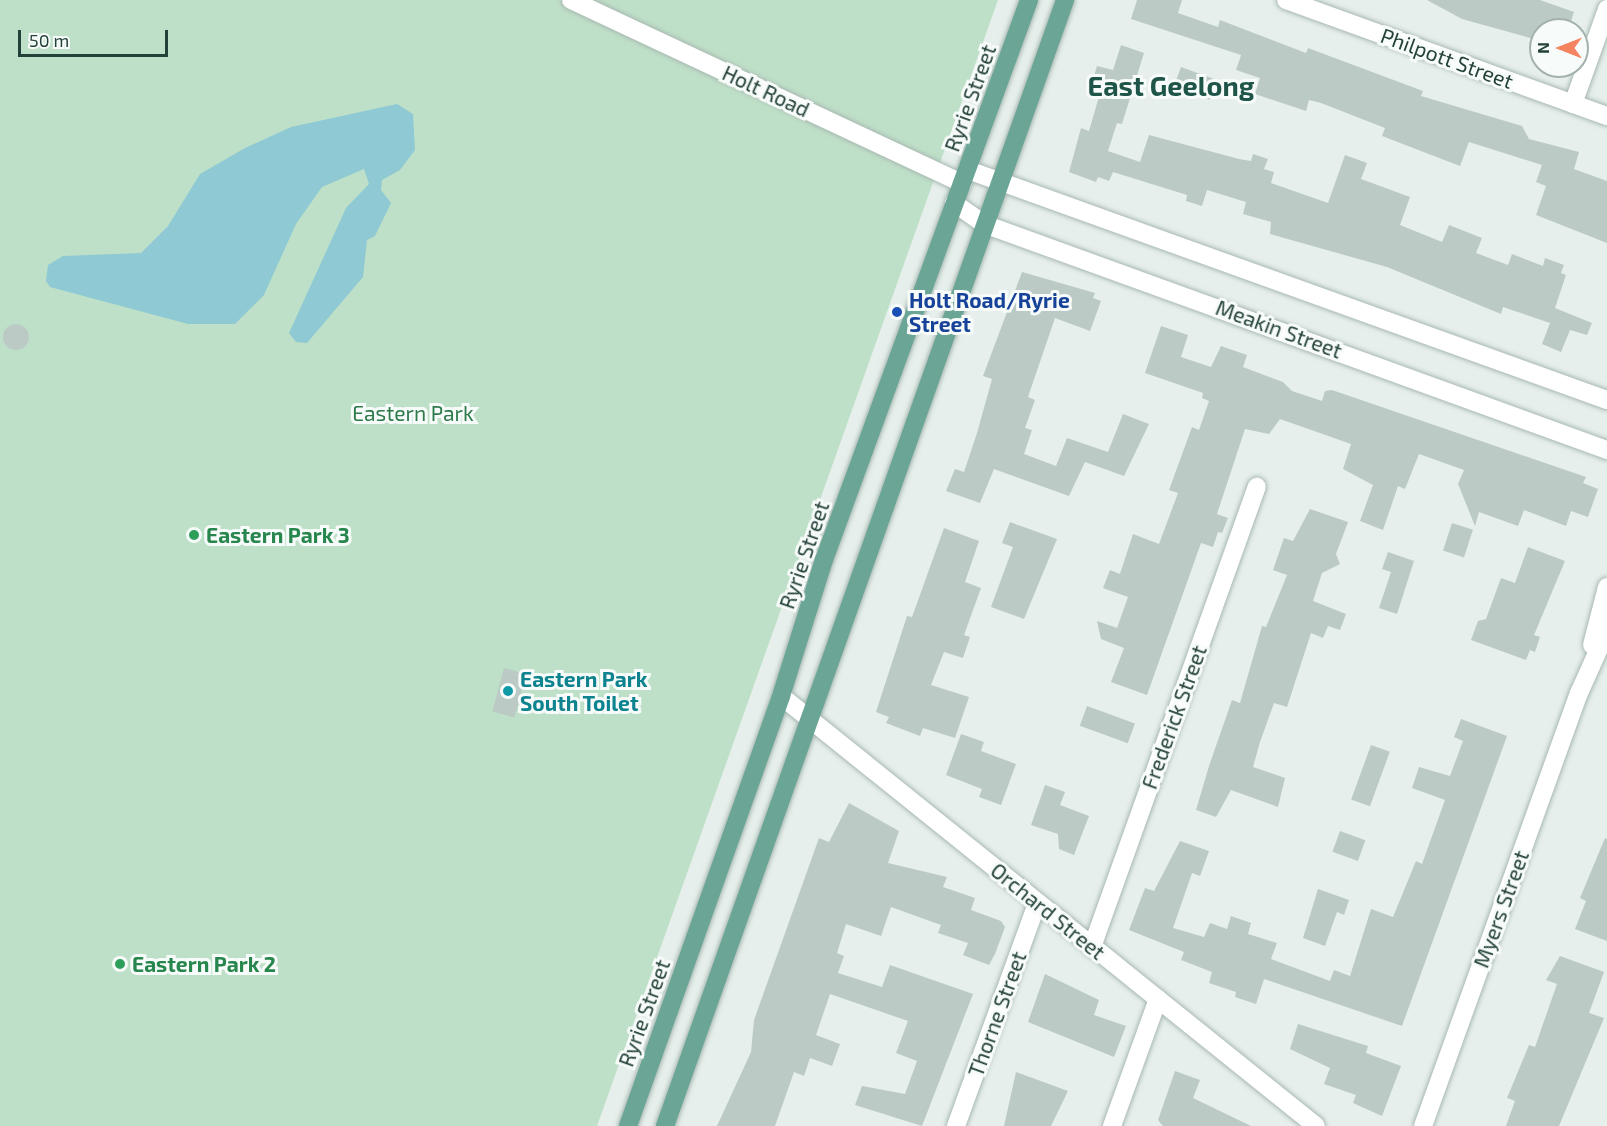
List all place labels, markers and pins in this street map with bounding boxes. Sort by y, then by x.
place label: Holt Road/Ryrie Street [909,287,1070,337]
marker: Holt Road/Ryrie Street [890,305,904,319]
place label: Eastern Park 3 [206,522,350,548]
marker: Eastern Park 3 [187,528,201,542]
place label: Eastern Park South Toilet [520,666,647,716]
marker: Eastern Park South Toilet [501,684,515,698]
place label: Eastern Park 2 [132,951,276,977]
marker: Eastern Park 2 [113,957,127,971]

